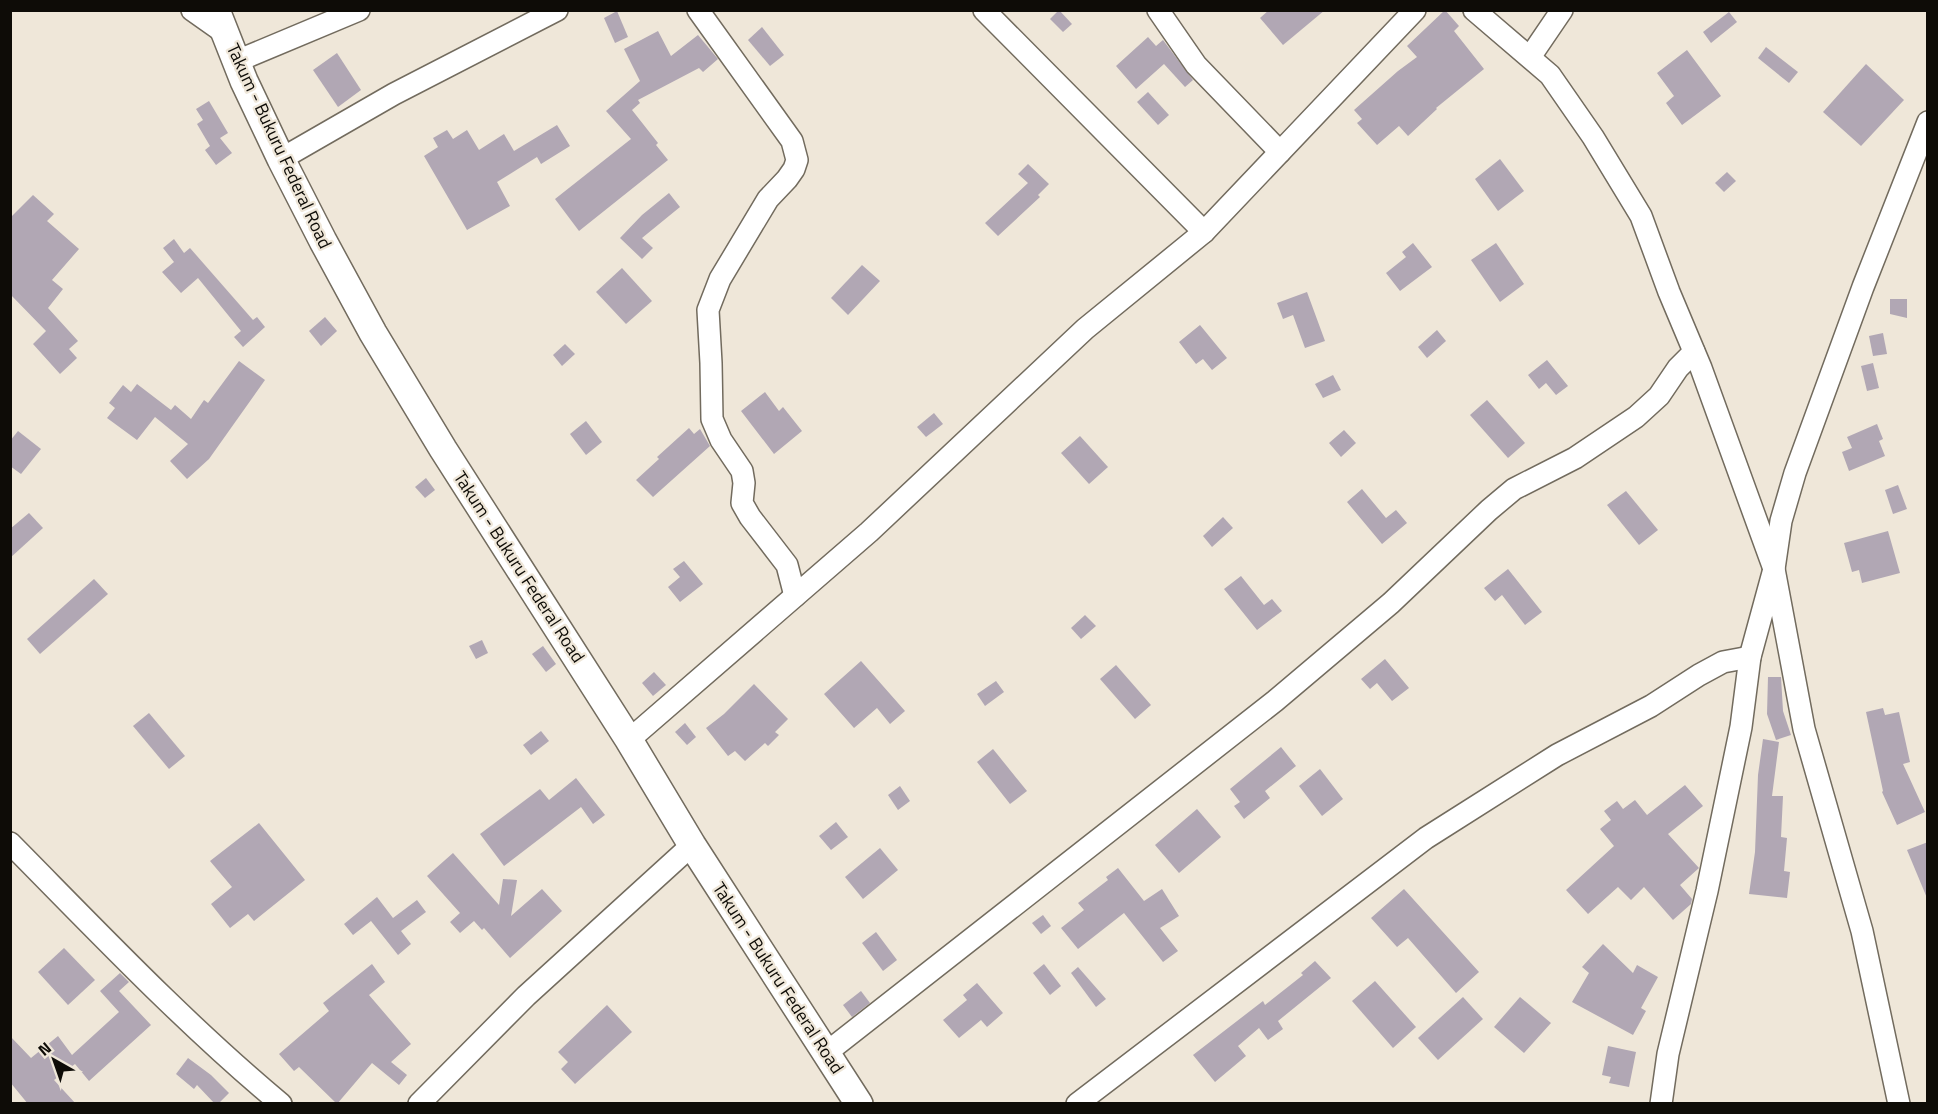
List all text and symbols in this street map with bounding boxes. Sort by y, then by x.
street label: Takum - Bukuru Federal Road [220,39,339,253]
street label: Takum - Bukuru Federal Road [447,466,592,668]
street label: Takum - Bukuru Federal Road [706,877,851,1079]
north arrow [24,1030,84,1090]
text: N [32,1036,56,1061]

